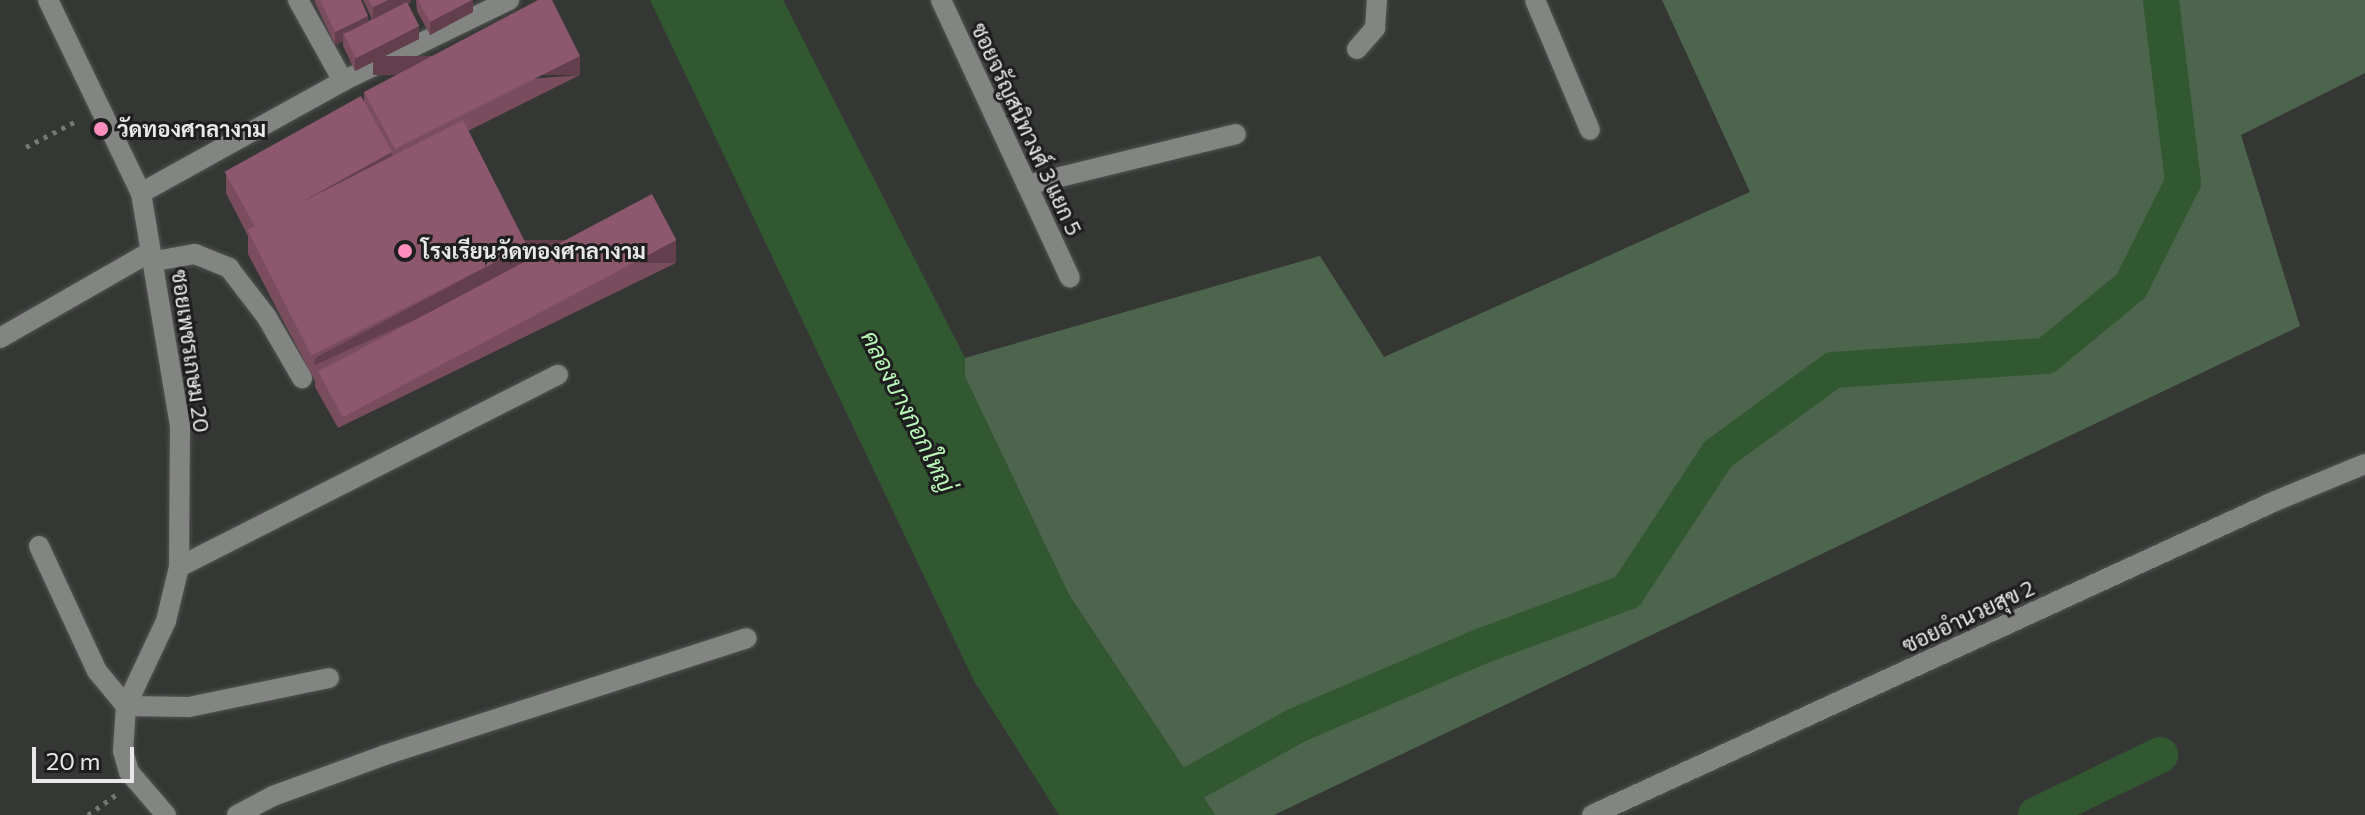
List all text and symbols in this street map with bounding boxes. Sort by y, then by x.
street label: ซอยจรัญสนิทวงศ์ 3 แยก 5 [966,18,1088,240]
place label: วัดทองศาลางาม [117,116,266,142]
marker: วัดทองศาลางาม [92,120,110,138]
place label: โรงเรียนวัดทองศาลางาม [421,238,646,264]
marker: โรงเรียนวัดทองศาลางาม [396,242,414,260]
street label: ซอยเพชรเกษม 20 [166,268,216,434]
water label: คลองบางกอกใหญ่ [856,325,962,497]
street label: ซอยอำนวยสุข 2 [1898,574,2038,658]
scale bar [36,731,138,781]
text: 20 m [46,746,100,775]

